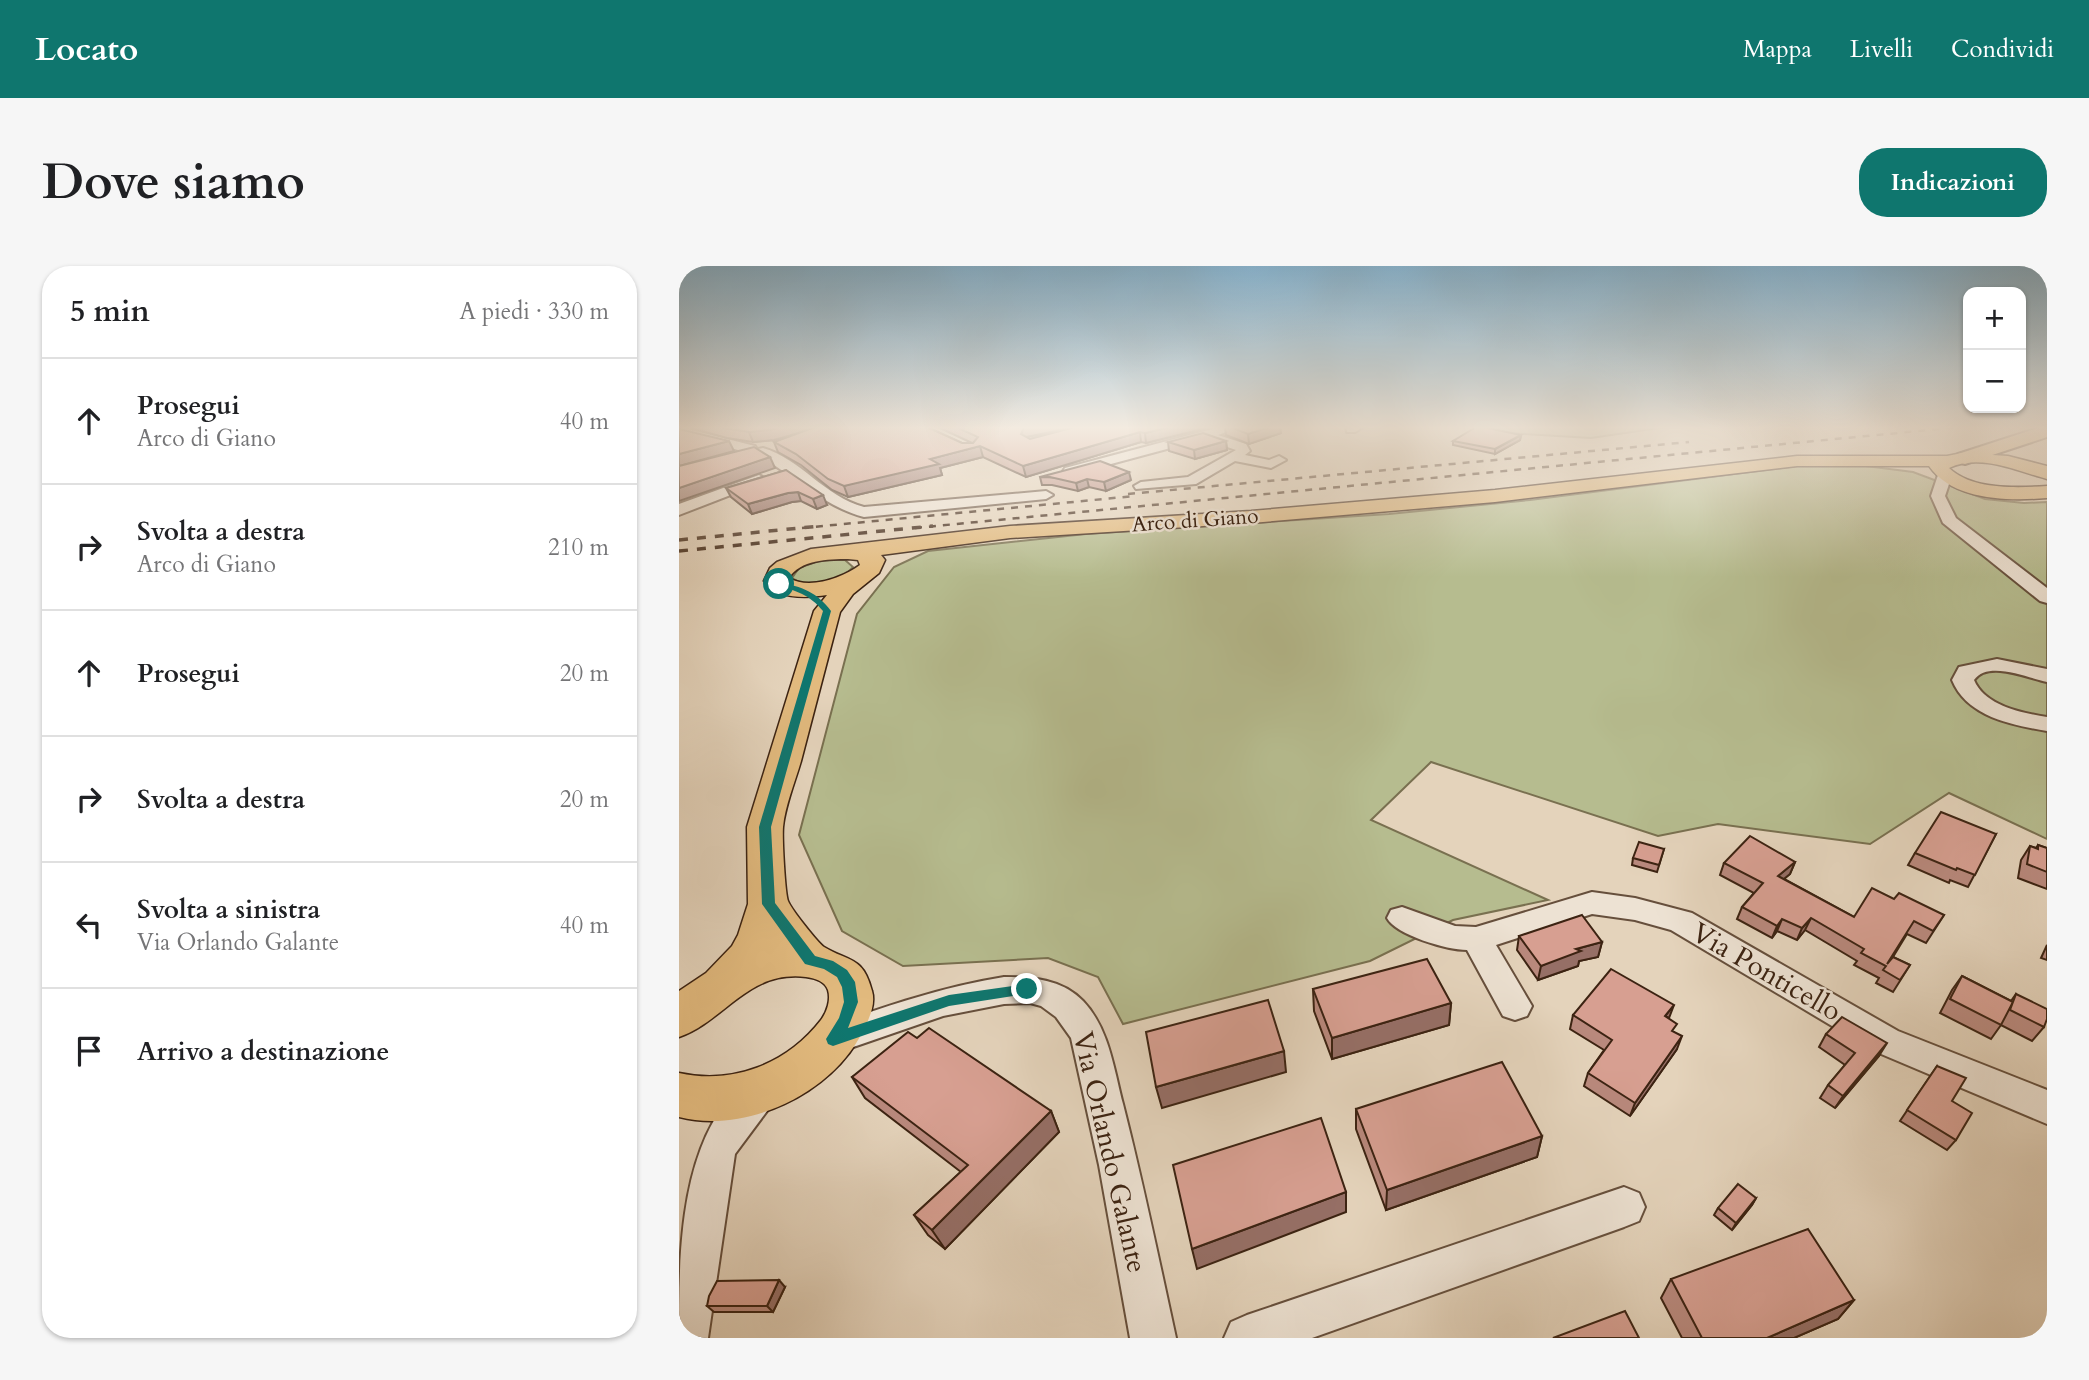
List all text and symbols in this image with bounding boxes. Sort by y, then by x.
text: Locato [35,27,138,72]
text: Mappa [1743,33,1812,66]
text: Livelli [1850,33,1913,66]
text: Condividi [1951,33,2054,66]
button: Indicazioni [1859,148,2047,217]
text: Dove siamo [42,149,305,216]
map controls [1963,287,2026,413]
button: + [1963,287,2026,350]
text: 5 min [70,291,150,332]
text: A piedi · 330 m [459,296,609,327]
button: − [1963,350,2026,413]
text: Prosegui [137,388,240,423]
icon: ahead [70,402,108,440]
text: 40 m [560,406,609,437]
text: Arco di Giano [137,423,276,454]
street label: Arco di Giano [1131,502,1259,539]
text: Svolta a destra [137,514,305,549]
icon: right [70,528,108,566]
text: 210 m [548,532,609,563]
text: Arco di Giano [137,549,276,580]
route start [763,568,794,599]
icon: ahead [70,654,108,692]
text: Prosegui [137,656,240,691]
text: 20 m [560,658,609,689]
icon: right [70,780,108,818]
text: Svolta a destra [137,782,305,817]
text: 20 m [560,784,609,815]
text: Svolta a sinistra [137,892,320,927]
icon: left [70,906,108,944]
text: 40 m [560,910,609,941]
street label: Via Ponticello [1685,914,1848,1030]
text: Via Orlando Galante [137,927,339,958]
route end [1011,973,1042,1004]
street label: Via Orlando Galante [1064,1028,1156,1276]
icon: arrive [70,1032,108,1070]
text: Arrivo a destinazione [137,1034,389,1069]

